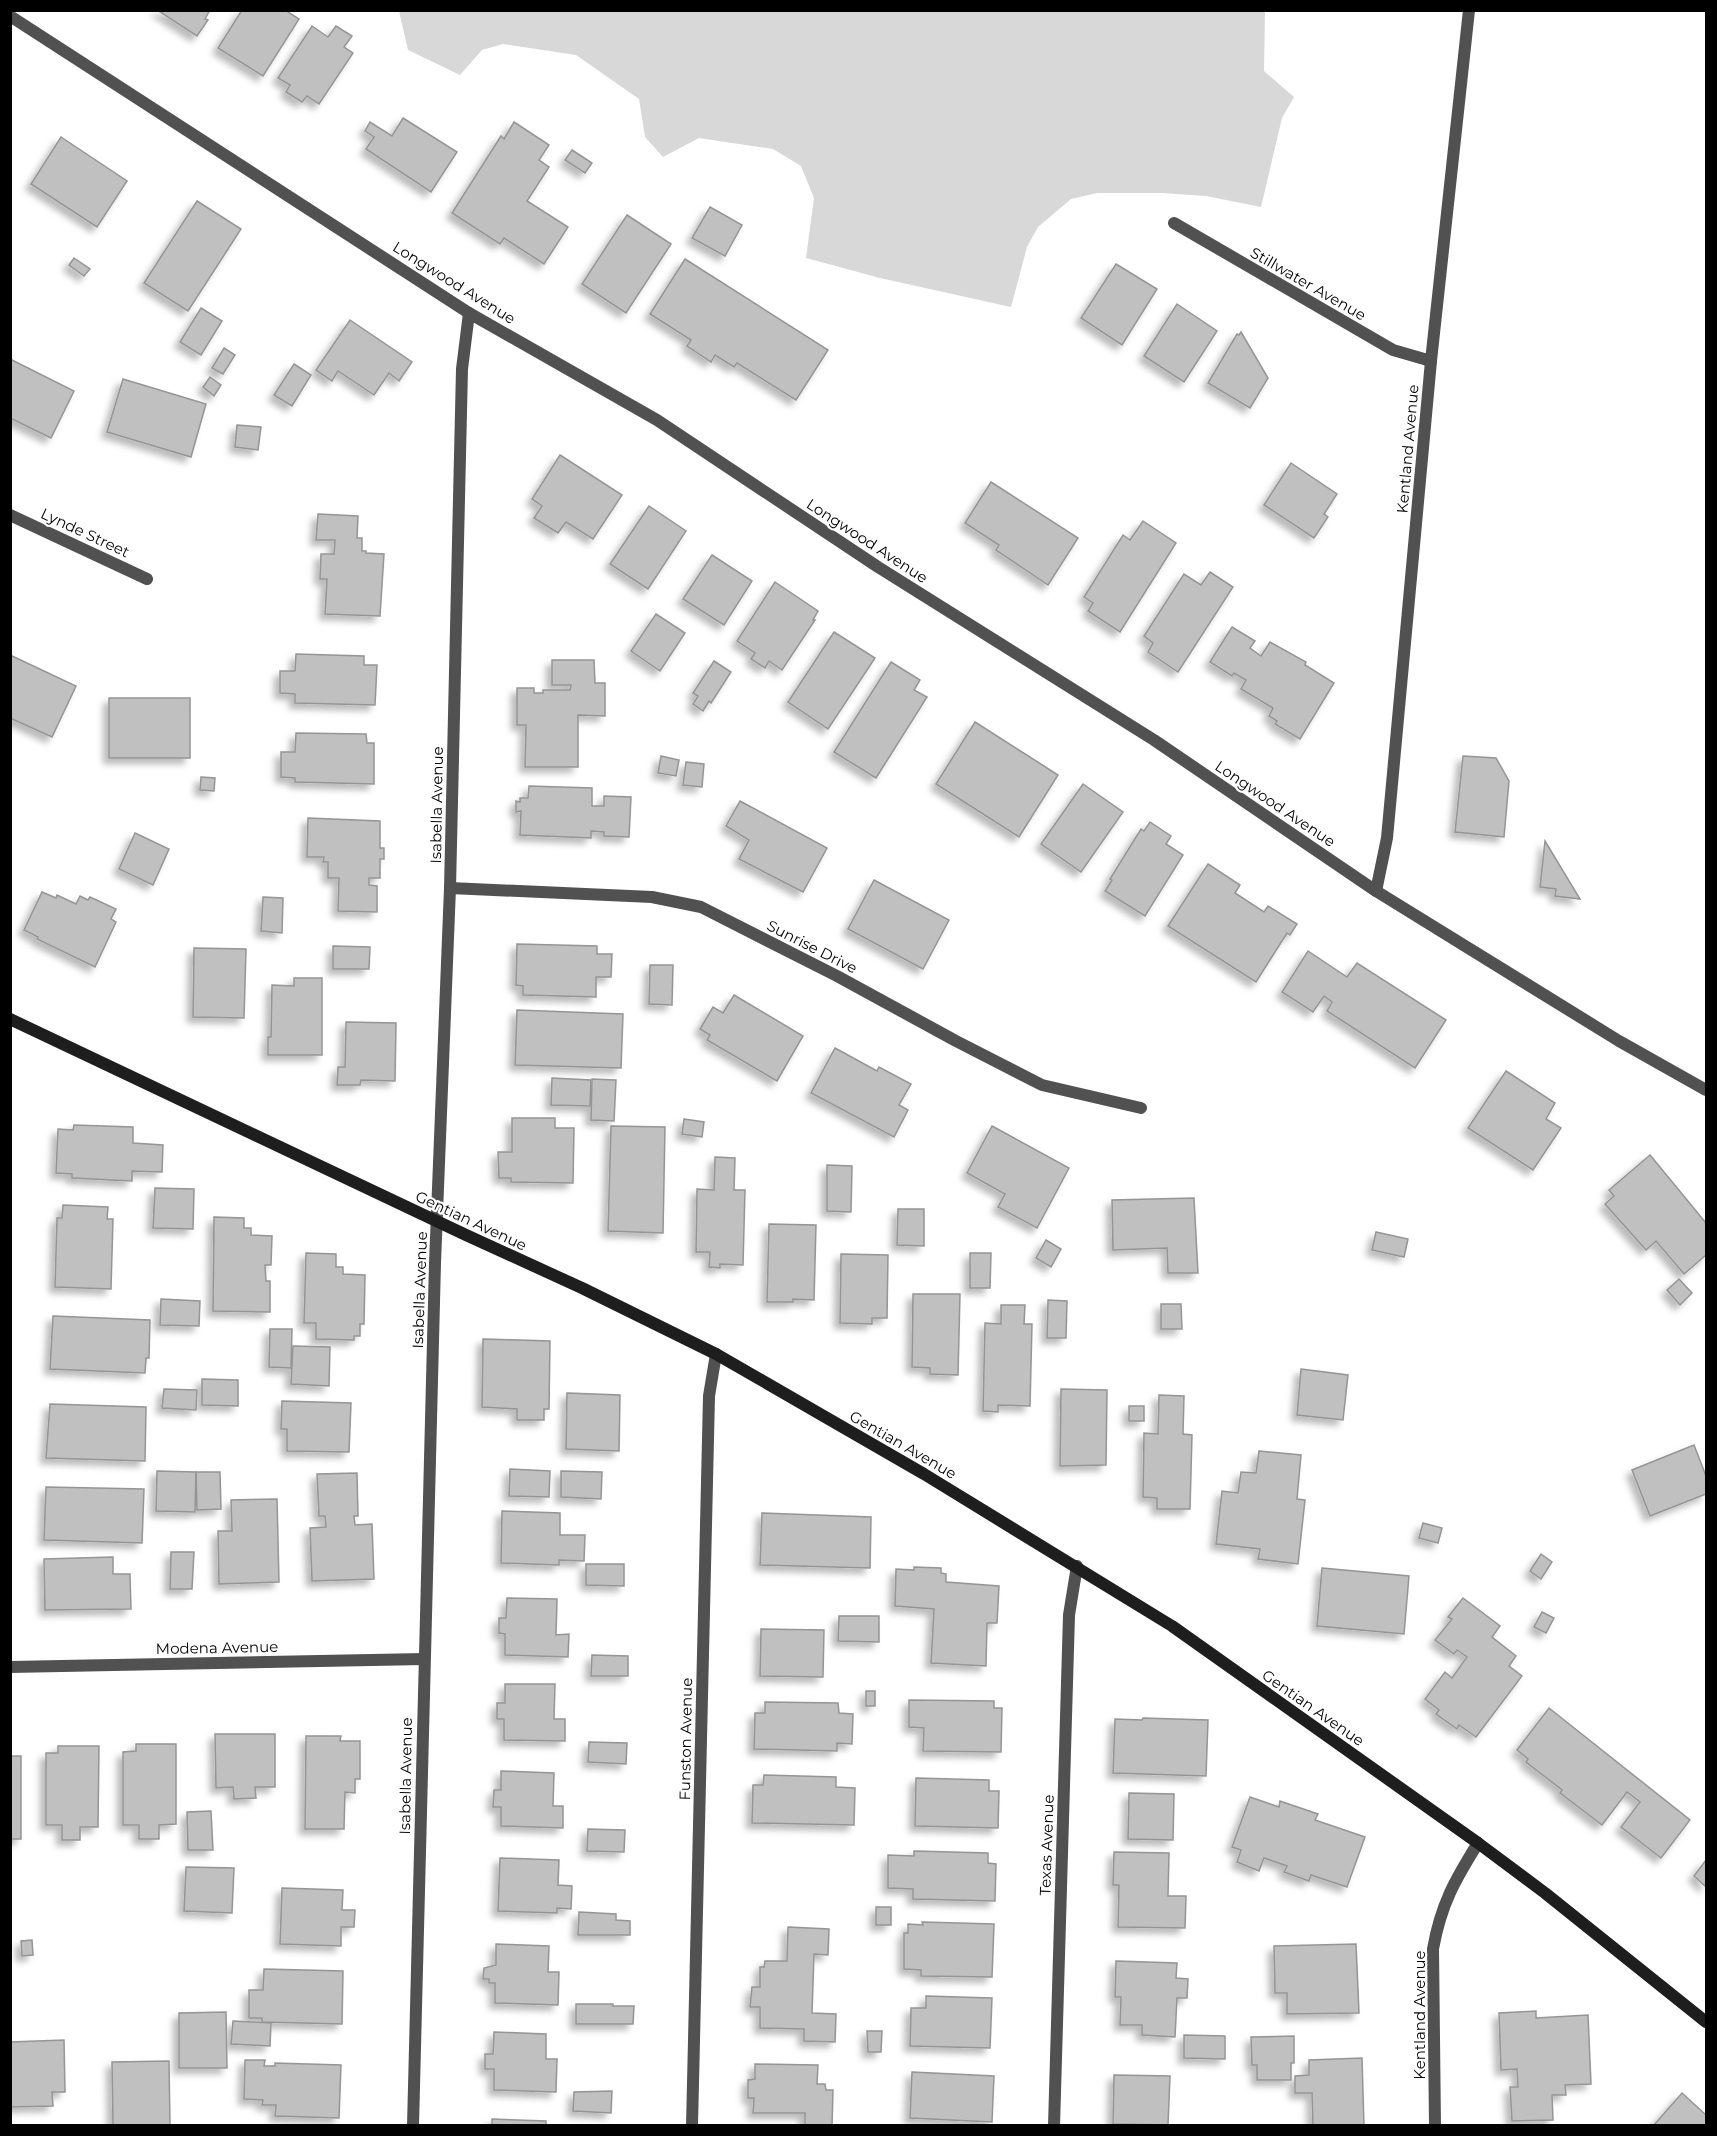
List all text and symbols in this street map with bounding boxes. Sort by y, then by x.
street label: Longwood Avenue [389,237,519,328]
street label: Stillwater Avenue [1247,243,1370,324]
street label: Kentland Avenue [1392,384,1423,514]
street label: Longwood Avenue [803,494,932,587]
street label: Lynde Street [38,504,133,561]
street label: Isabella Avenue [426,746,447,864]
street label: Longwood Avenue [1212,756,1339,851]
street label: Sunrise Drive [764,916,861,977]
street label: Gentian Avenue [413,1186,530,1255]
street label: Isabella Avenue [408,1231,431,1349]
street label: Gentian Avenue [846,1406,960,1483]
street label: Modena Avenue [156,1637,278,1658]
street label: Gentian Avenue [1259,1665,1368,1750]
street label: Funston Avenue [675,1677,696,1800]
street label: Isabella Avenue [395,1717,416,1835]
street label: Texas Avenue [1035,1794,1058,1896]
street label: Kentland Avenue [1410,1950,1429,2080]

